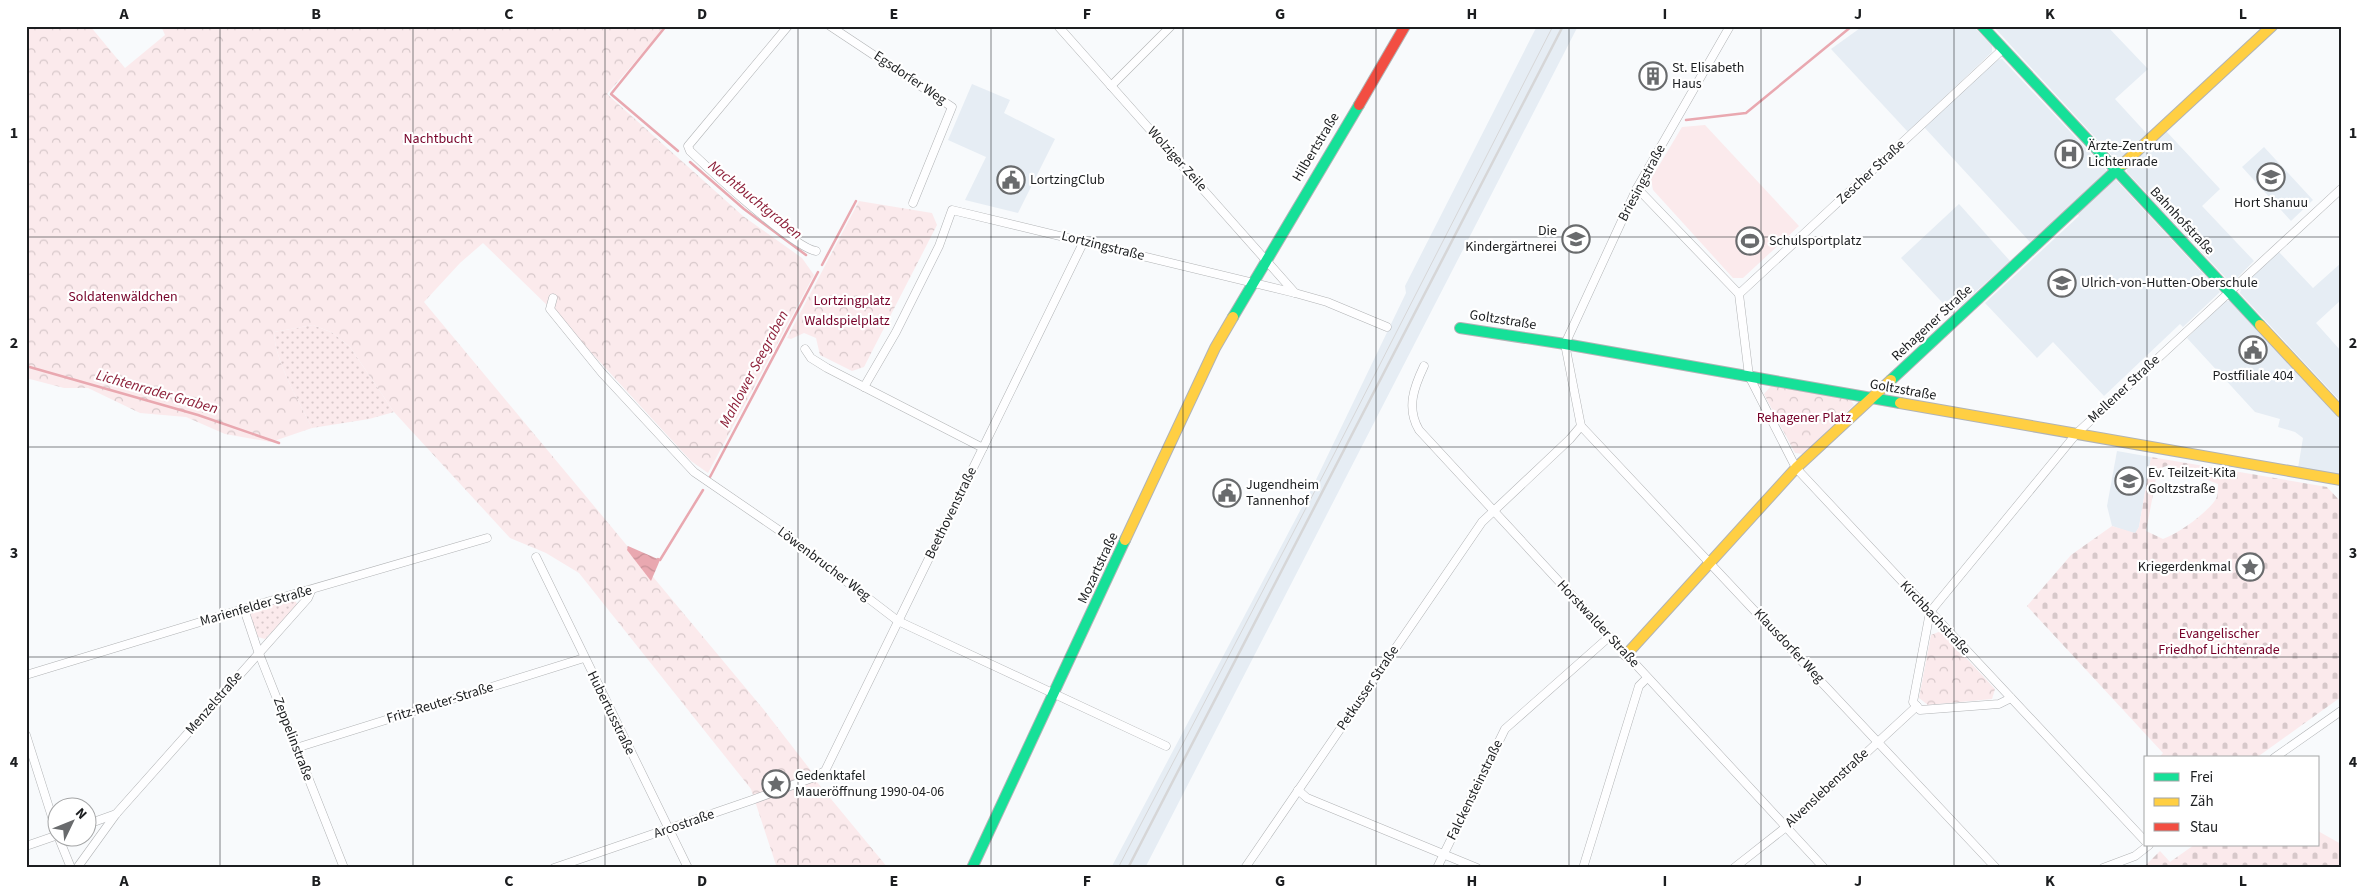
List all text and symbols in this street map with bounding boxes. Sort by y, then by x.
text: A [118,3,129,25]
text: B [311,3,321,25]
text: C [504,3,514,25]
text: D [697,3,707,25]
text: E [890,3,898,25]
text: F [1083,3,1091,25]
text: G [1275,3,1285,25]
text: H [1467,3,1477,25]
text: I [1663,3,1667,25]
text: J [1854,3,1862,25]
text: K [2045,3,2055,25]
text: L [2239,3,2247,25]
street label: Egsdorfer Weg [870,46,950,110]
place label: St. Elisabeth Haus [1672,58,1744,94]
building icon: St. Elisabeth Haus [1638,61,1668,91]
street label: Hilbertstraße [1288,109,1344,185]
text: 1 [10,122,18,144]
street label: Wolziger Zeile [1142,122,1212,196]
text: 1 [2349,122,2357,144]
park label: Nachtbucht [404,129,473,149]
street label: Zescher Straße [1832,135,1910,209]
place label: Ärzte-Zentrum Lichtenrade [2088,136,2173,172]
hospital icon: Ärzte-Zentrum Lichtenrade [2054,139,2084,169]
street label: Briesingstraße [1613,141,1671,225]
water label: Nachtbuchtgraben [703,155,807,245]
school or university icon: Hort Shanuu [2256,162,2286,192]
public building icon: LortzingClub [996,165,1026,195]
place label: LortzingClub [1030,170,1105,190]
street label: Bahnhofstraße [2145,182,2219,260]
place label: Hort Shanuu [2234,193,2308,213]
place label: Die Kindergärtnerei [1465,221,1557,257]
school or university icon: Die Kindergärtnerei [1561,224,1591,254]
street label: Lortzingstraße [1059,226,1147,266]
sports icon: Schulsportplatz [1735,226,1765,256]
place label: Schulsportplatz [1769,231,1861,251]
school or university icon: Ulrich-von-Hutten-Oberschule [2047,268,2077,298]
place label: Ulrich-von-Hutten-Oberschule [2081,273,2258,293]
street label: Rehagener Straße [1887,280,1977,366]
park label: Soldatenwäldchen [68,287,178,307]
park label: Lortzingplatz [814,291,890,311]
street label: Goltzstraße [1468,305,1538,335]
water label: Mahlower Seegraben [714,307,794,431]
park label: Waldspielplatz [804,311,890,331]
text: 2 [10,332,18,354]
text: 2 [2349,332,2357,354]
public building icon: Postfiliale 404 [2238,335,2268,365]
street label: Mellener Straße [2084,350,2164,428]
water label: Lichtenrader Graben [94,365,221,419]
place label: Postfiliale 404 [2212,366,2294,386]
street label: Goltzstraße [1868,374,1938,406]
park label: Rehagener Platz [1757,408,1851,428]
place label: Ev. Teilzeit-Kita Goltzstraße [2148,463,2236,499]
street label: Beethovenstraße [920,464,982,562]
school or university icon: Ev. Teilzeit-Kita Goltzstraße [2114,466,2144,496]
place label: Jugendheim Tannenhof [1246,475,1319,511]
public building icon: Jugendheim Tannenhof [1212,478,1242,508]
street label: Löwenbrucher Weg [773,522,875,606]
street label: Mozartstraße [1073,529,1123,607]
text: 3 [10,542,18,564]
text: 3 [2349,542,2357,564]
place icon: Kriegerdenkmal [2235,552,2265,582]
place label: Kriegerdenkmal [2138,557,2231,577]
street label: Horstwalder Straße [1552,576,1644,672]
street label: Kirchbachstraße [1895,576,1975,660]
street label: Marienfelder Straße [198,580,314,632]
street label: Klausdorfer Weg [1749,604,1829,688]
park label: Evangelischer Friedhof Lichtenrade [2158,624,2280,660]
street label: Petkusser Straße [1332,642,1404,734]
street label: Menzelstraße [181,667,247,739]
street label: Hubertusstraße [582,668,640,759]
street label: Fritz-Reuter-Straße [384,677,496,729]
street label: Zeppelinstraße [268,694,318,784]
street label: Falckensteinstraße [1442,736,1508,844]
street label: Alvenslebenstraße [1781,744,1873,832]
text: 4 [10,751,19,773]
text: 4 [2349,751,2358,773]
legend [2144,756,2320,846]
place label: Gedenktafel Maueröffnung 1990-04-06 [795,766,944,802]
text: Frei [2190,767,2213,788]
place icon: Gedenktafel Maueröffnung 1990-04-06 [761,769,791,799]
text: Zäh [2190,791,2214,812]
north arrow [48,796,98,846]
text: N [70,804,91,824]
street label: Arcostraße [651,804,717,844]
text: Stau [2190,817,2218,838]
text: A [118,870,129,892]
text: B [311,870,321,892]
text: C [504,870,514,892]
text: D [697,870,707,892]
text: E [890,870,898,892]
text: F [1083,870,1091,892]
text: G [1275,870,1285,892]
text: H [1467,870,1477,892]
text: I [1663,870,1667,892]
text: J [1854,870,1862,892]
text: K [2045,870,2055,892]
text: L [2239,870,2247,892]

